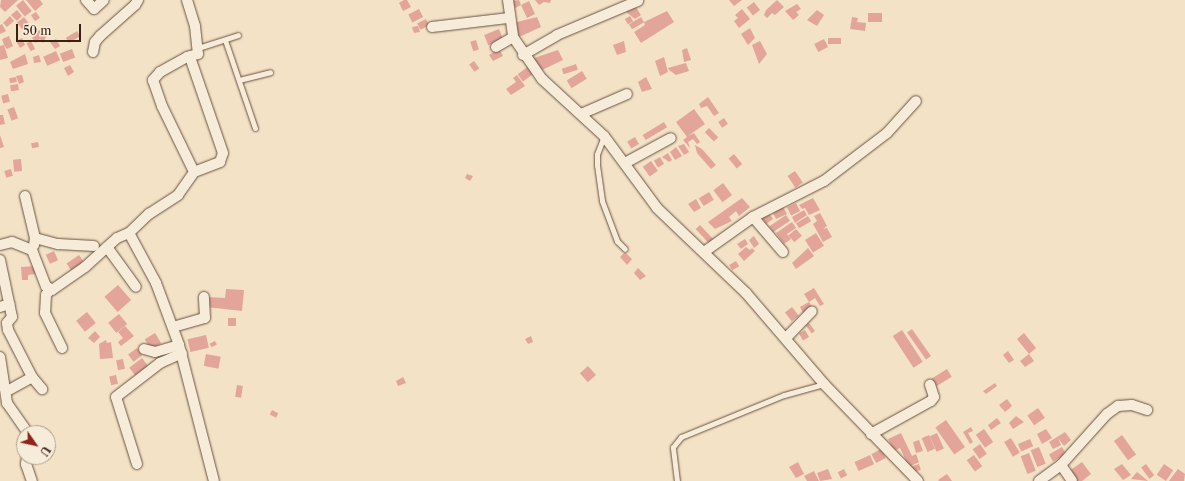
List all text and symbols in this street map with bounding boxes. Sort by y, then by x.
scale bar [18,16,83,42]
text: 50 m [23,23,52,38]
north arrow [16,425,56,465]
text: U [37,444,53,459]

